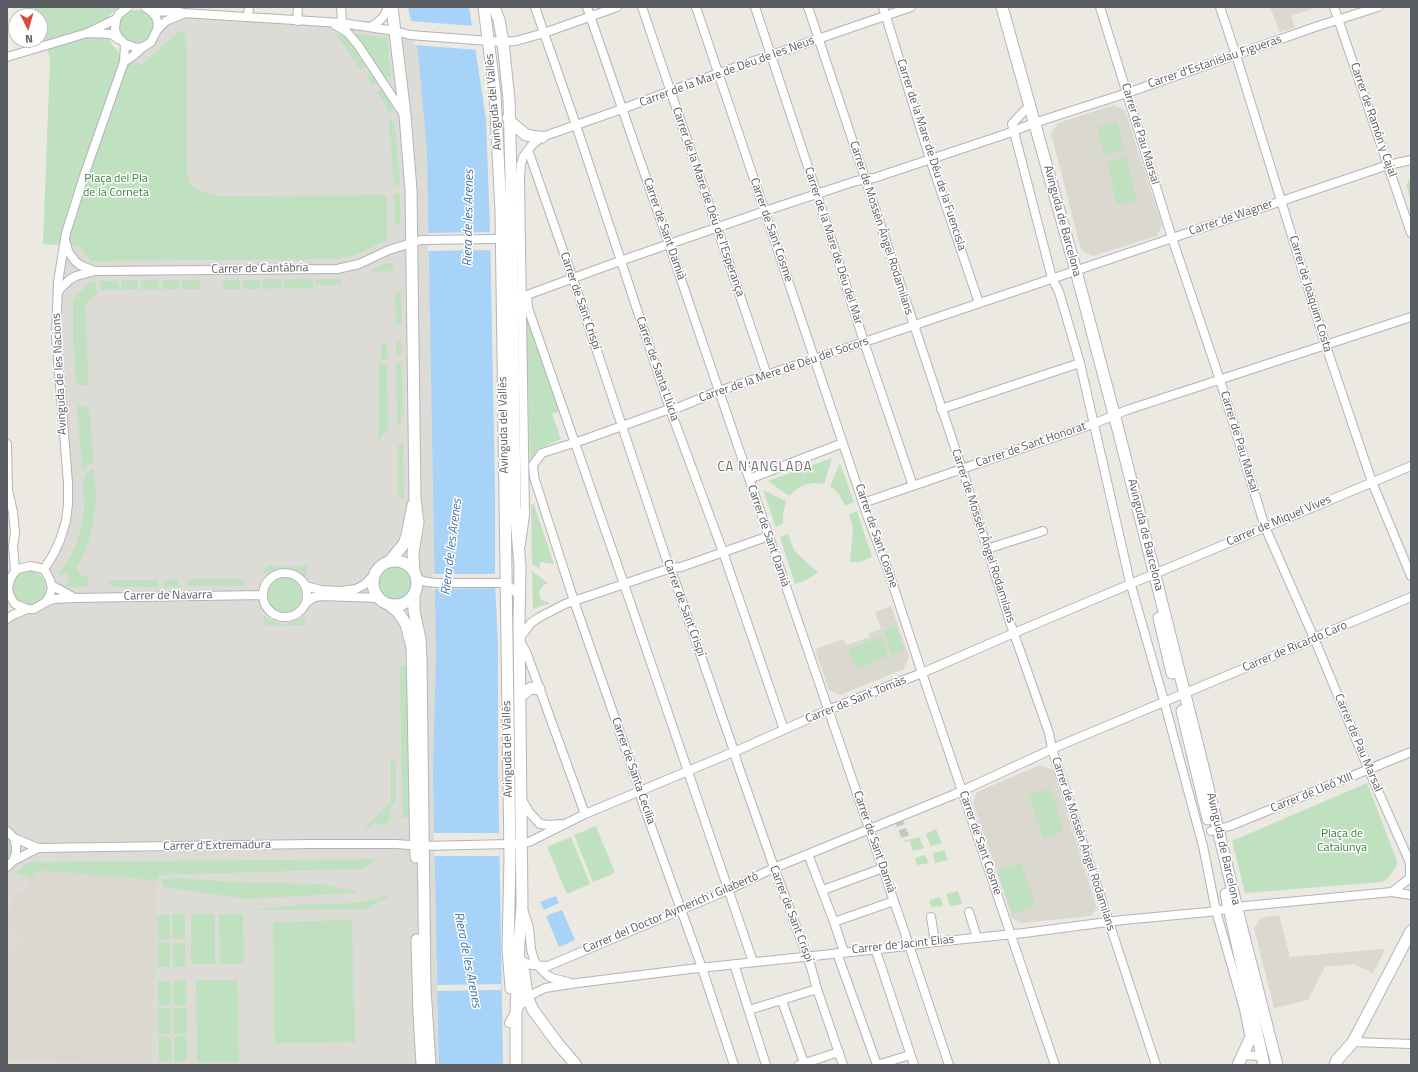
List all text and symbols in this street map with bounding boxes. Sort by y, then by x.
north arrow [8,8,48,48]
text: N [24,31,33,47]
street label: Carrer d'Estanislau Figueras [1146,32,1284,92]
street label: Carrer de la Mare de Déu de les Neus [638,34,816,110]
street label: Avinguda del Vallès [483,53,505,151]
street label: Carrer de la Mare de Déu de la Fuencisla [893,57,969,253]
street label: Carrer de Ramón y Cajal [1347,61,1399,179]
street label: Carrer de Pau Marsal [1118,82,1162,186]
street label: Carrer de la Mare de Déu de l'Esperança [669,105,747,299]
street label: Carrer de Mossèn Àngel Rodamilans [846,139,916,317]
street label: Avinguda de Barcelona [1040,164,1084,278]
street label: Carrer de la Mare de Déu del Mar [801,165,865,327]
water label: Riera de les Arenes [460,169,478,267]
park label: Plaça del Pla de la Corneta [83,172,149,200]
street label: Carrer de Sant Damià [640,176,688,282]
street label: Carrer de Sant Cosme [746,176,796,284]
street label: Carrer de Wagner [1187,197,1275,239]
street label: Carrer de Joaquim Costa [1285,234,1335,354]
street label: Carrer de Sant Crispí [557,250,603,352]
street label: Carrer de Cantàbria [211,261,309,277]
street label: Avinguda de les Nacions [50,313,70,435]
street label: Carrer de Santa Llúcia [632,315,682,423]
street label: Carrer de la Mere de Déu del Socors [697,334,871,406]
street label: Avinguda del Vallès [496,376,512,474]
street label: Carrer de Pau Marsal [1217,390,1261,494]
street label: Carrer de Sant Honorat [974,419,1088,471]
street label: Carrer de Mossèn Àngel Rodamilans [948,447,1018,625]
district label: CA N'ANGLADA [717,460,813,476]
street label: Avinguda de Barcelona [1124,478,1166,592]
street label: Carrer de Sant Cosme [851,482,901,590]
street label: Carrer de Sant Damià [744,483,792,589]
street label: Carrer de Miquel Vives [1224,492,1334,550]
water label: Riera de les Arenes [438,498,466,596]
street label: Carrer de Sant Crispí [660,558,708,658]
street label: Carrer de Navarra [124,588,212,604]
street label: Carrer de Ricardo Caro [1241,618,1349,676]
street label: Carrer de Sant Tomàs [803,673,909,727]
street label: Carrer de Pau Marsal [1331,692,1385,794]
street label: Avinguda del Vallès [500,700,516,798]
street label: Carrer de Santa Cecilia [608,716,658,826]
street label: Carrer de Mossèn Àngel Rodamilans [1048,755,1118,933]
street label: Carrer de Lleó XIII [1269,770,1355,816]
street label: Carrer de Sant Damià [850,789,898,895]
street label: Carrer de Sant Cosme [955,789,1005,897]
street label: Avinguda de Barcelona [1203,792,1243,906]
park label: Plaça de Catalunya [1317,827,1367,855]
street label: Carrer d'Extremadura [163,838,271,854]
street label: Carrer de Sant Crispí [766,864,816,964]
street label: Carrer del Doctor Aymerich i Gilabertó [581,869,761,957]
water label: Riera de les Arenes [450,911,484,1009]
street label: Carrer de Jacint Elias [851,932,955,958]

